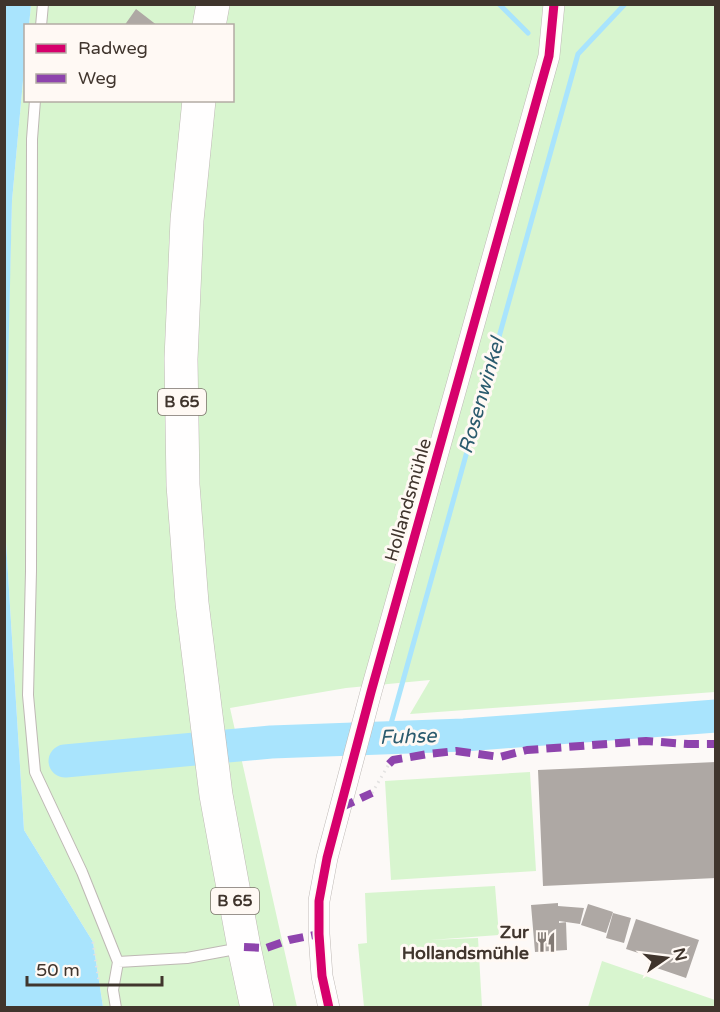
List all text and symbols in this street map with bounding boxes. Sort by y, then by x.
legend [24,24,234,102]
text: Radweg [78,37,148,59]
text: Weg [78,67,117,89]
water label: Rosenwinkel [454,333,511,457]
road number: B 65 [158,389,206,415]
street label: Hollandsmühle [380,436,436,564]
water label: Fuhse [379,724,438,750]
road number: B 65 [211,888,259,914]
place label: Zur Hollandsmühle [402,921,530,964]
north arrow [636,928,696,988]
restaurant icon: Zur Hollandsmühle [534,930,558,954]
text: N [668,946,691,963]
scale bar [27,949,162,987]
text: 50 m [36,959,80,981]

